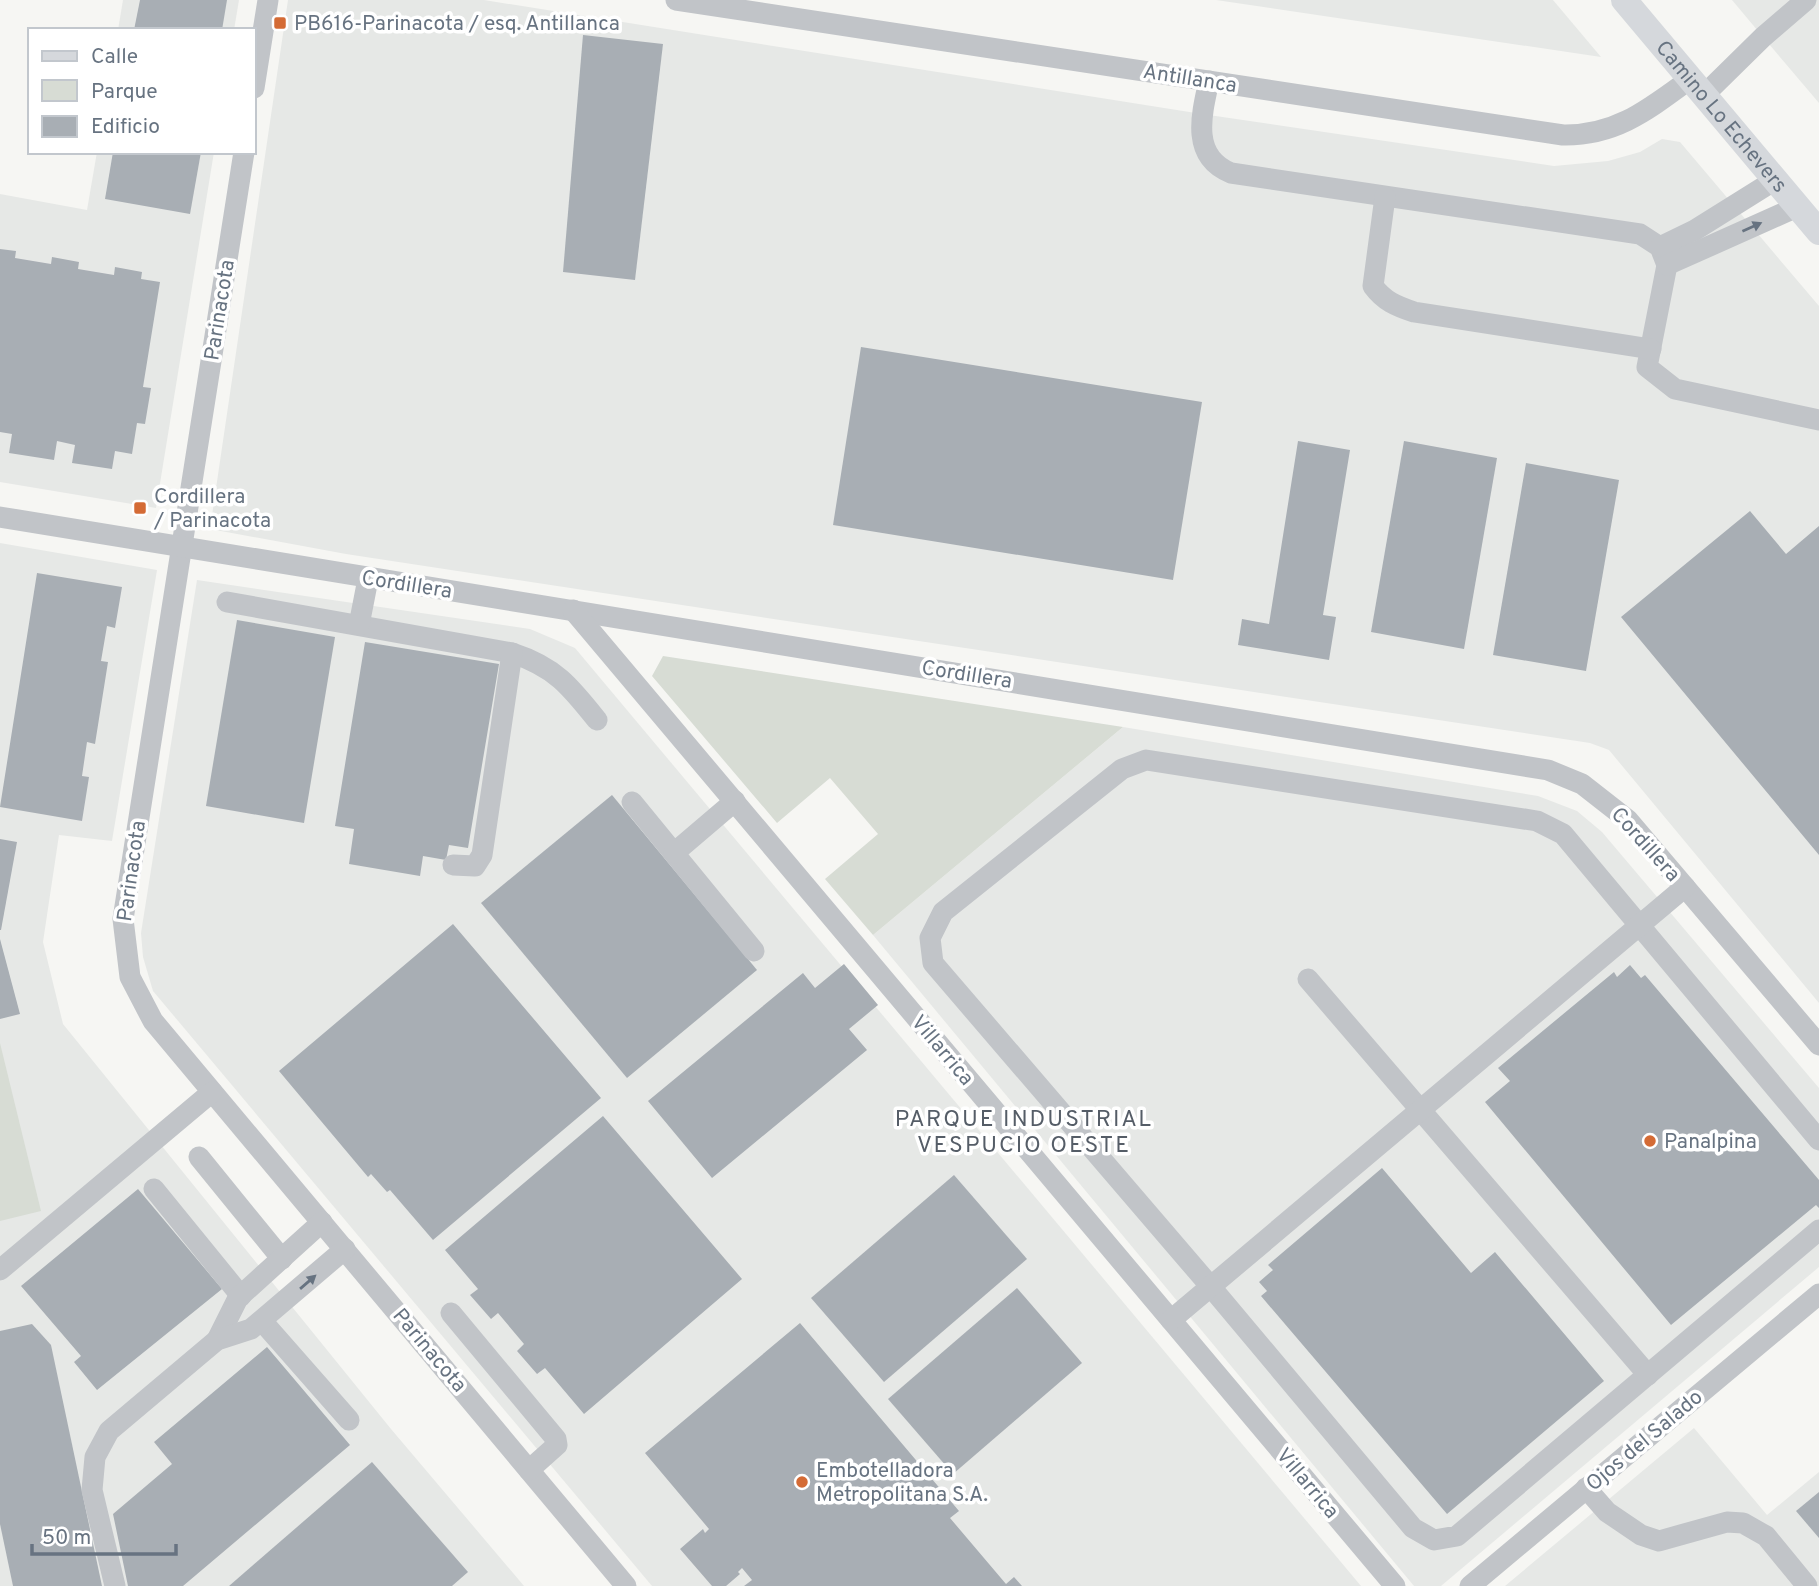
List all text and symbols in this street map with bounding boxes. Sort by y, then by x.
place label: PB616-Parinacota / esq. Antillanca [294,11,620,38]
marker: PB616-Parinacota / esq. Antillanca [272,15,288,31]
legend [28,28,256,154]
street label: Camino Lo Echevers [1649,36,1792,199]
text: Calle [91,44,138,71]
street label: Antillanca [1141,59,1239,100]
text: Parque [91,79,158,106]
text: Edificio [91,114,160,141]
one-way arrow [1742,221,1762,233]
street label: Parinacota [199,258,242,363]
place label: Cordillera / Parinacota [153,484,271,535]
marker: Cordillera / Parinacota [132,500,148,516]
street label: Cordillera [360,565,454,606]
street label: Cordillera [920,655,1014,696]
street label: Cordillera [1604,802,1685,888]
street label: Parinacota [112,819,153,923]
street label: Villarrica [904,1010,979,1092]
district label: PARQUE INDUSTRIAL VESPUCIO OESTE [895,1106,1153,1161]
place label: Panalpina [1664,1129,1757,1156]
marker: Panalpina [1642,1133,1658,1149]
one-way arrow [299,1274,317,1290]
street label: Parinacota [386,1303,472,1399]
street label: Ojos del Salado [1581,1384,1709,1498]
street label: Villarrica [1269,1443,1344,1525]
place label: Embotelladora Metropolitana S.A. [816,1458,988,1509]
marker: Embotelladora Metropolitana S.A. [794,1474,810,1490]
scale bar [32,1512,175,1556]
text: 50 m [42,1525,91,1552]

